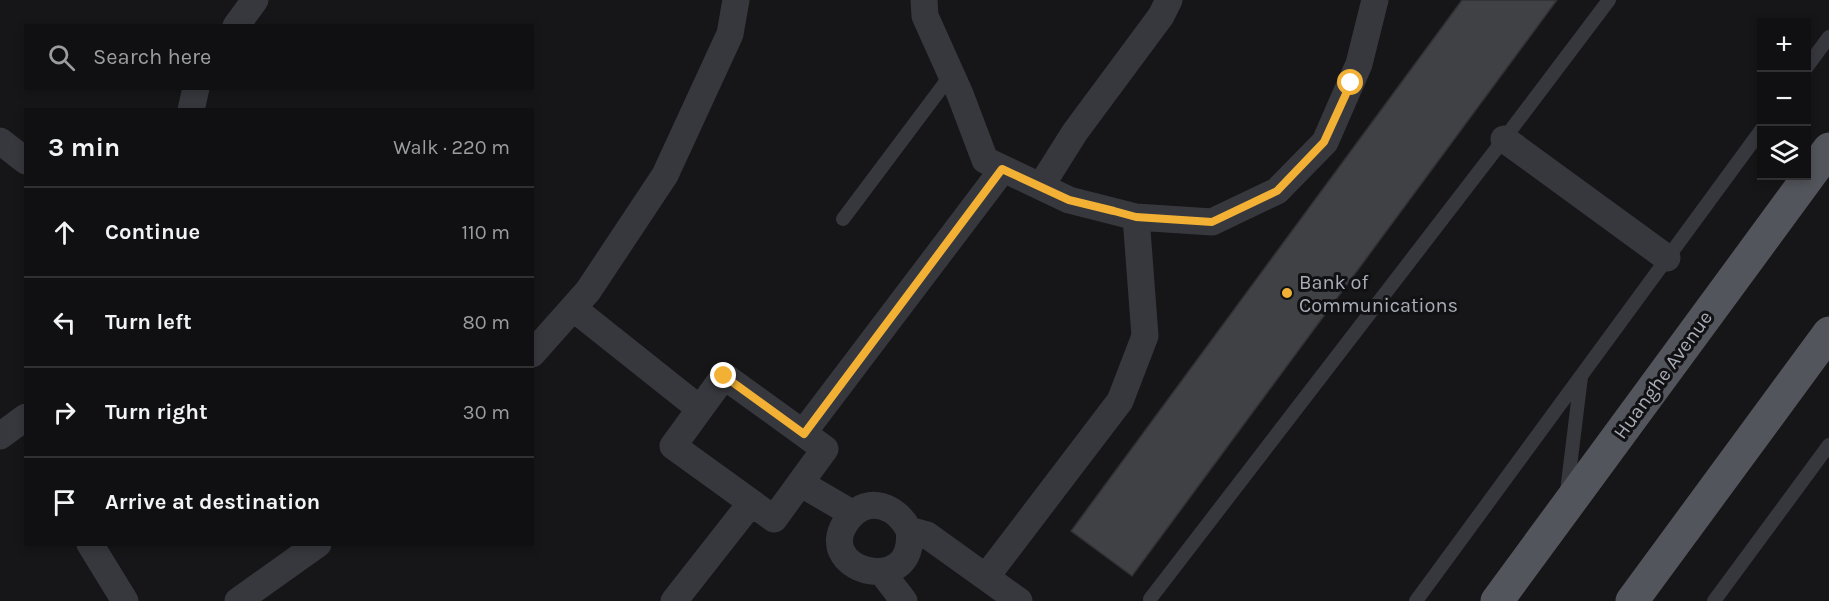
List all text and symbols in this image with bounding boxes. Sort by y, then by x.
map controls [1757,18,1811,180]
button: + [1757,18,1811,72]
search box [24,24,534,90]
icon: search [45,41,78,74]
text: Search here [93,44,211,70]
route start [1337,69,1363,95]
button: − [1757,72,1811,126]
button: layers [1757,126,1811,180]
text: 3 min [48,132,120,163]
text: Walk · 220 m [393,136,510,159]
icon: ahead [48,216,81,249]
text: Continue [105,219,200,245]
text: 110 m [461,221,510,244]
place label: Bank of Communications [1299,271,1458,317]
marker: Bank of Communications [1280,286,1294,300]
icon: left [48,306,81,339]
street label: Huanghe Avenue [1609,306,1717,444]
text: Turn left [105,309,192,335]
text: 80 m [462,311,510,334]
route end [710,362,736,388]
icon: right [48,396,81,429]
text: Turn right [105,399,208,425]
text: 30 m [463,401,510,424]
icon: arrive [48,486,81,519]
text: Arrive at destination [105,489,320,515]

